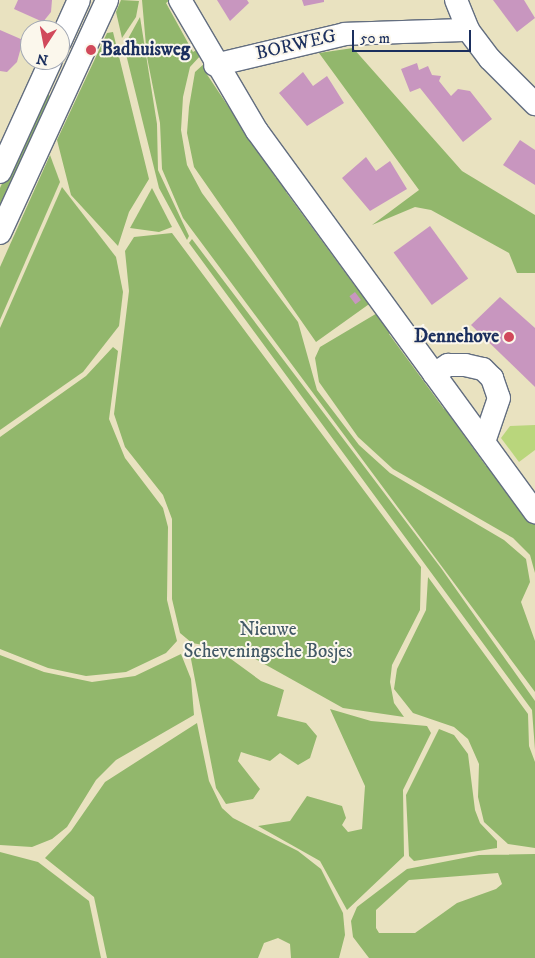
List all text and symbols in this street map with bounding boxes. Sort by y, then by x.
north arrow [20,20,70,70]
scale bar [355,20,474,52]
street label: BORWEG [254,25,338,65]
text: 50 m [360,29,390,48]
place label: Badhuisweg [101,39,190,61]
marker: Badhuisweg [85,44,97,56]
text: N [35,49,50,69]
place label: Dennehove [414,326,499,348]
marker: Dennehove [503,331,515,343]
park label: Nieuwe Scheveningsche Bosjes [184,619,352,663]

